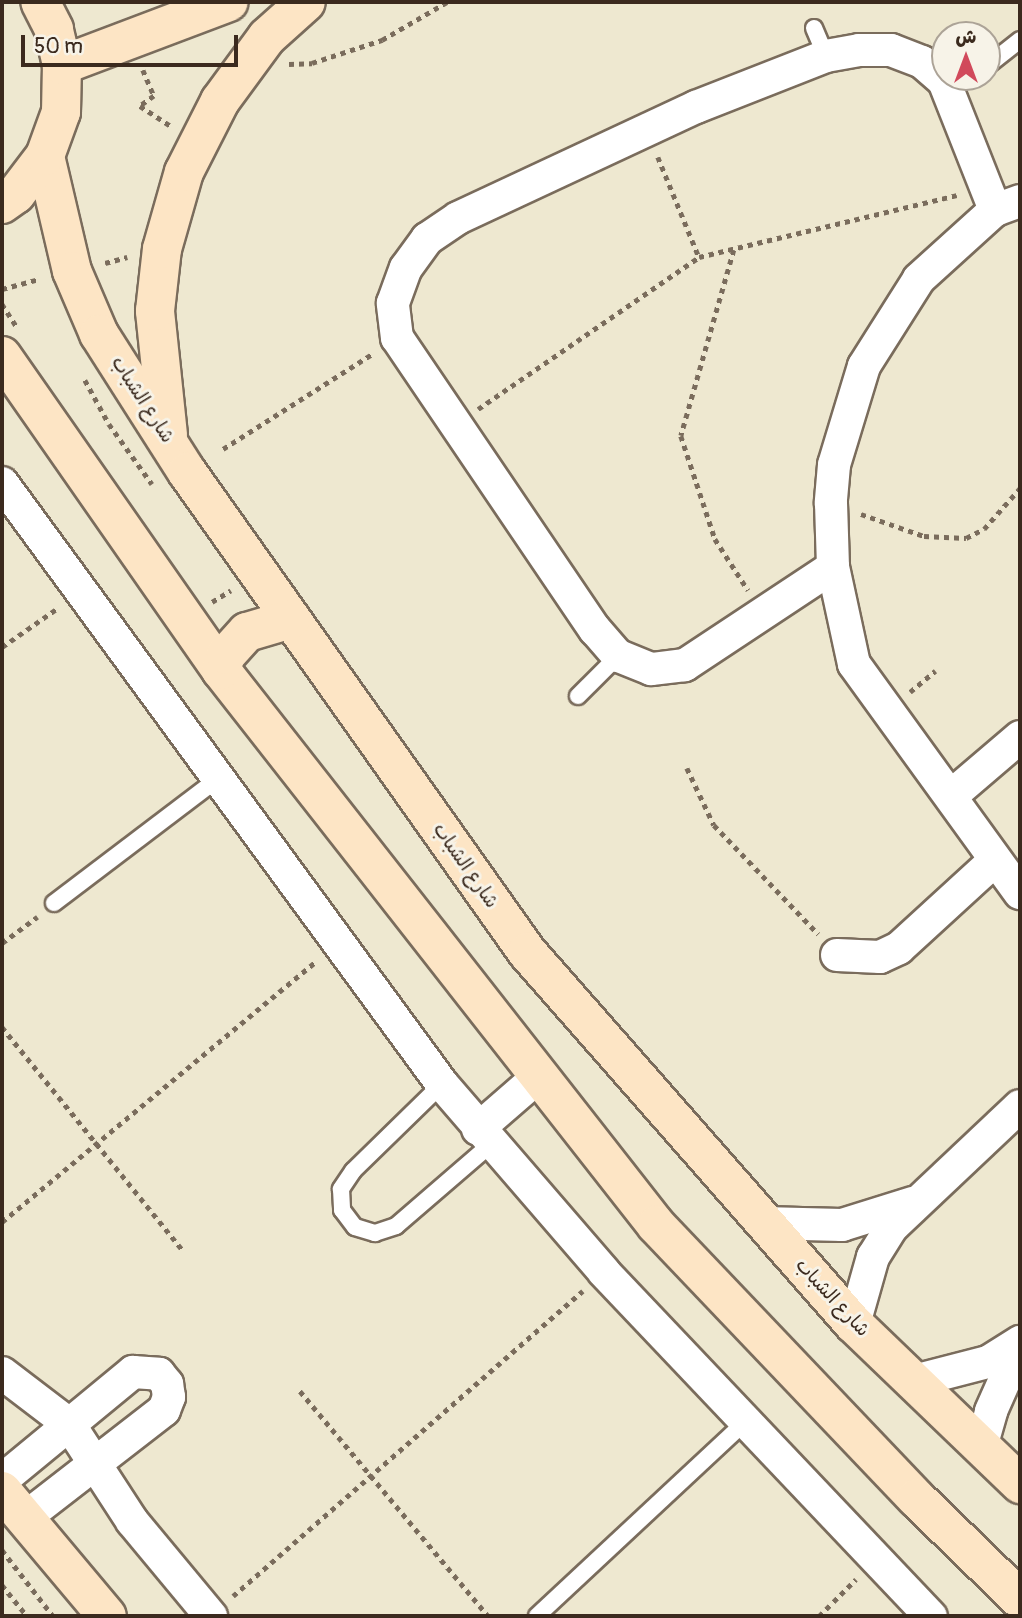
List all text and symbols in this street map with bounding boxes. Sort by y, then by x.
scale bar [24,21,242,65]
north arrow [931,21,1001,91]
text: ش [956,25,976,49]
text: 50 m [34,33,83,60]
street label: شارع الشباب [106,353,178,447]
street label: شارع الشباب [427,819,503,913]
street label: شارع الشباب [790,1254,874,1342]

